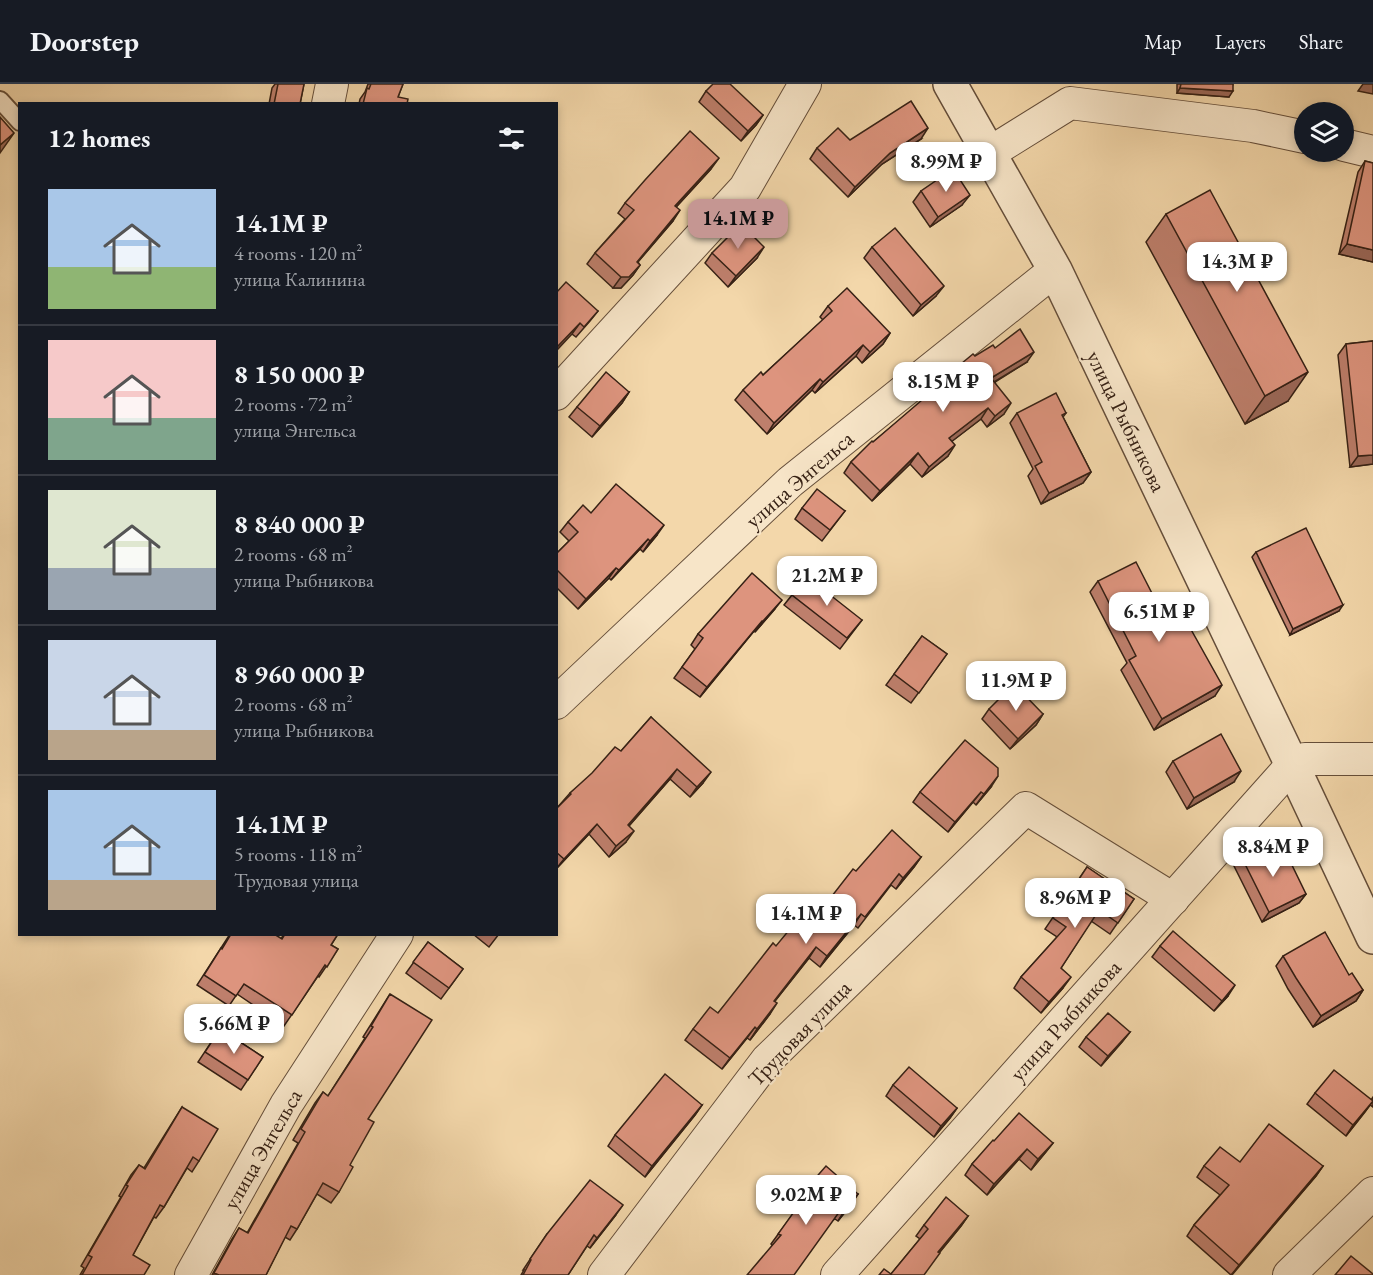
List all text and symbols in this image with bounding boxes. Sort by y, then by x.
text: Doorstep [30,23,139,59]
text: Map [1144,28,1182,55]
text: Layers [1215,28,1266,55]
text: Share [1299,28,1343,55]
map controls [1294,102,1354,162]
button: layers [1294,102,1354,162]
text: 12 homes [48,121,150,155]
icon: filters [495,122,528,155]
pin: 8.99M ₽ [891,142,1001,193]
text: 8.99M ₽ [910,148,982,174]
pin: 14.1M ₽ [683,199,793,250]
text: 14.1M ₽ [702,205,774,231]
text: 14.1M ₽ [234,206,328,240]
icon: home [96,213,168,285]
text: 4 rooms · 120 m² [234,240,362,266]
pin: 14.3M ₽ [1182,242,1292,293]
text: 14.3M ₽ [1201,248,1273,274]
text: улица Калинина [234,266,365,292]
street label: улица Рыбникова [1080,346,1173,497]
text: 8 150 000 ₽ [234,357,365,391]
pin: 8.15M ₽ [888,362,998,413]
icon: home [96,364,168,436]
text: 8.15M ₽ [907,368,979,394]
text: 2 rooms · 72 m² [234,391,353,417]
text: улица Энгельса [234,417,357,443]
street label: улица Энгельса [739,424,860,535]
text: 8 840 000 ₽ [234,507,365,541]
icon: home [96,514,168,586]
text: 2 rooms · 68 m² [234,541,353,567]
pin: 21.2M ₽ [772,556,882,607]
text: 21.2M ₽ [791,562,863,588]
text: улица Рыбникова [234,567,374,593]
pin: 6.51M ₽ [1104,592,1214,643]
text: 6.51M ₽ [1123,598,1195,624]
text: 8 960 000 ₽ [234,657,365,691]
pin: 11.9M ₽ [961,661,1071,712]
icon: home [96,664,168,736]
text: 11.9M ₽ [980,667,1052,693]
text: 2 rooms · 68 m² [234,691,353,717]
text: улица Рыбникова [234,717,374,743]
text: 14.1M ₽ [234,807,328,841]
icon: home [96,814,168,886]
pin: 8.84M ₽ [1218,827,1328,878]
text: 8.84M ₽ [1237,833,1309,859]
text: 5 rooms · 118 m² [234,841,362,867]
text: Трудовая улица [234,867,359,893]
pin: 8.96M ₽ [1020,878,1130,929]
text: 8.96M ₽ [1039,884,1111,910]
pin: 14.1M ₽ [751,894,861,945]
text: 14.1M ₽ [770,900,842,926]
street label: улица Рыбникова [1003,953,1128,1087]
street label: Трудовая улица [741,974,858,1093]
pin: 5.66M ₽ [179,1004,289,1055]
text: 5.66M ₽ [198,1010,270,1036]
street label: улица Энгельса [216,1083,309,1215]
pin: 9.02M ₽ [751,1175,861,1226]
text: 9.02M ₽ [770,1181,842,1207]

